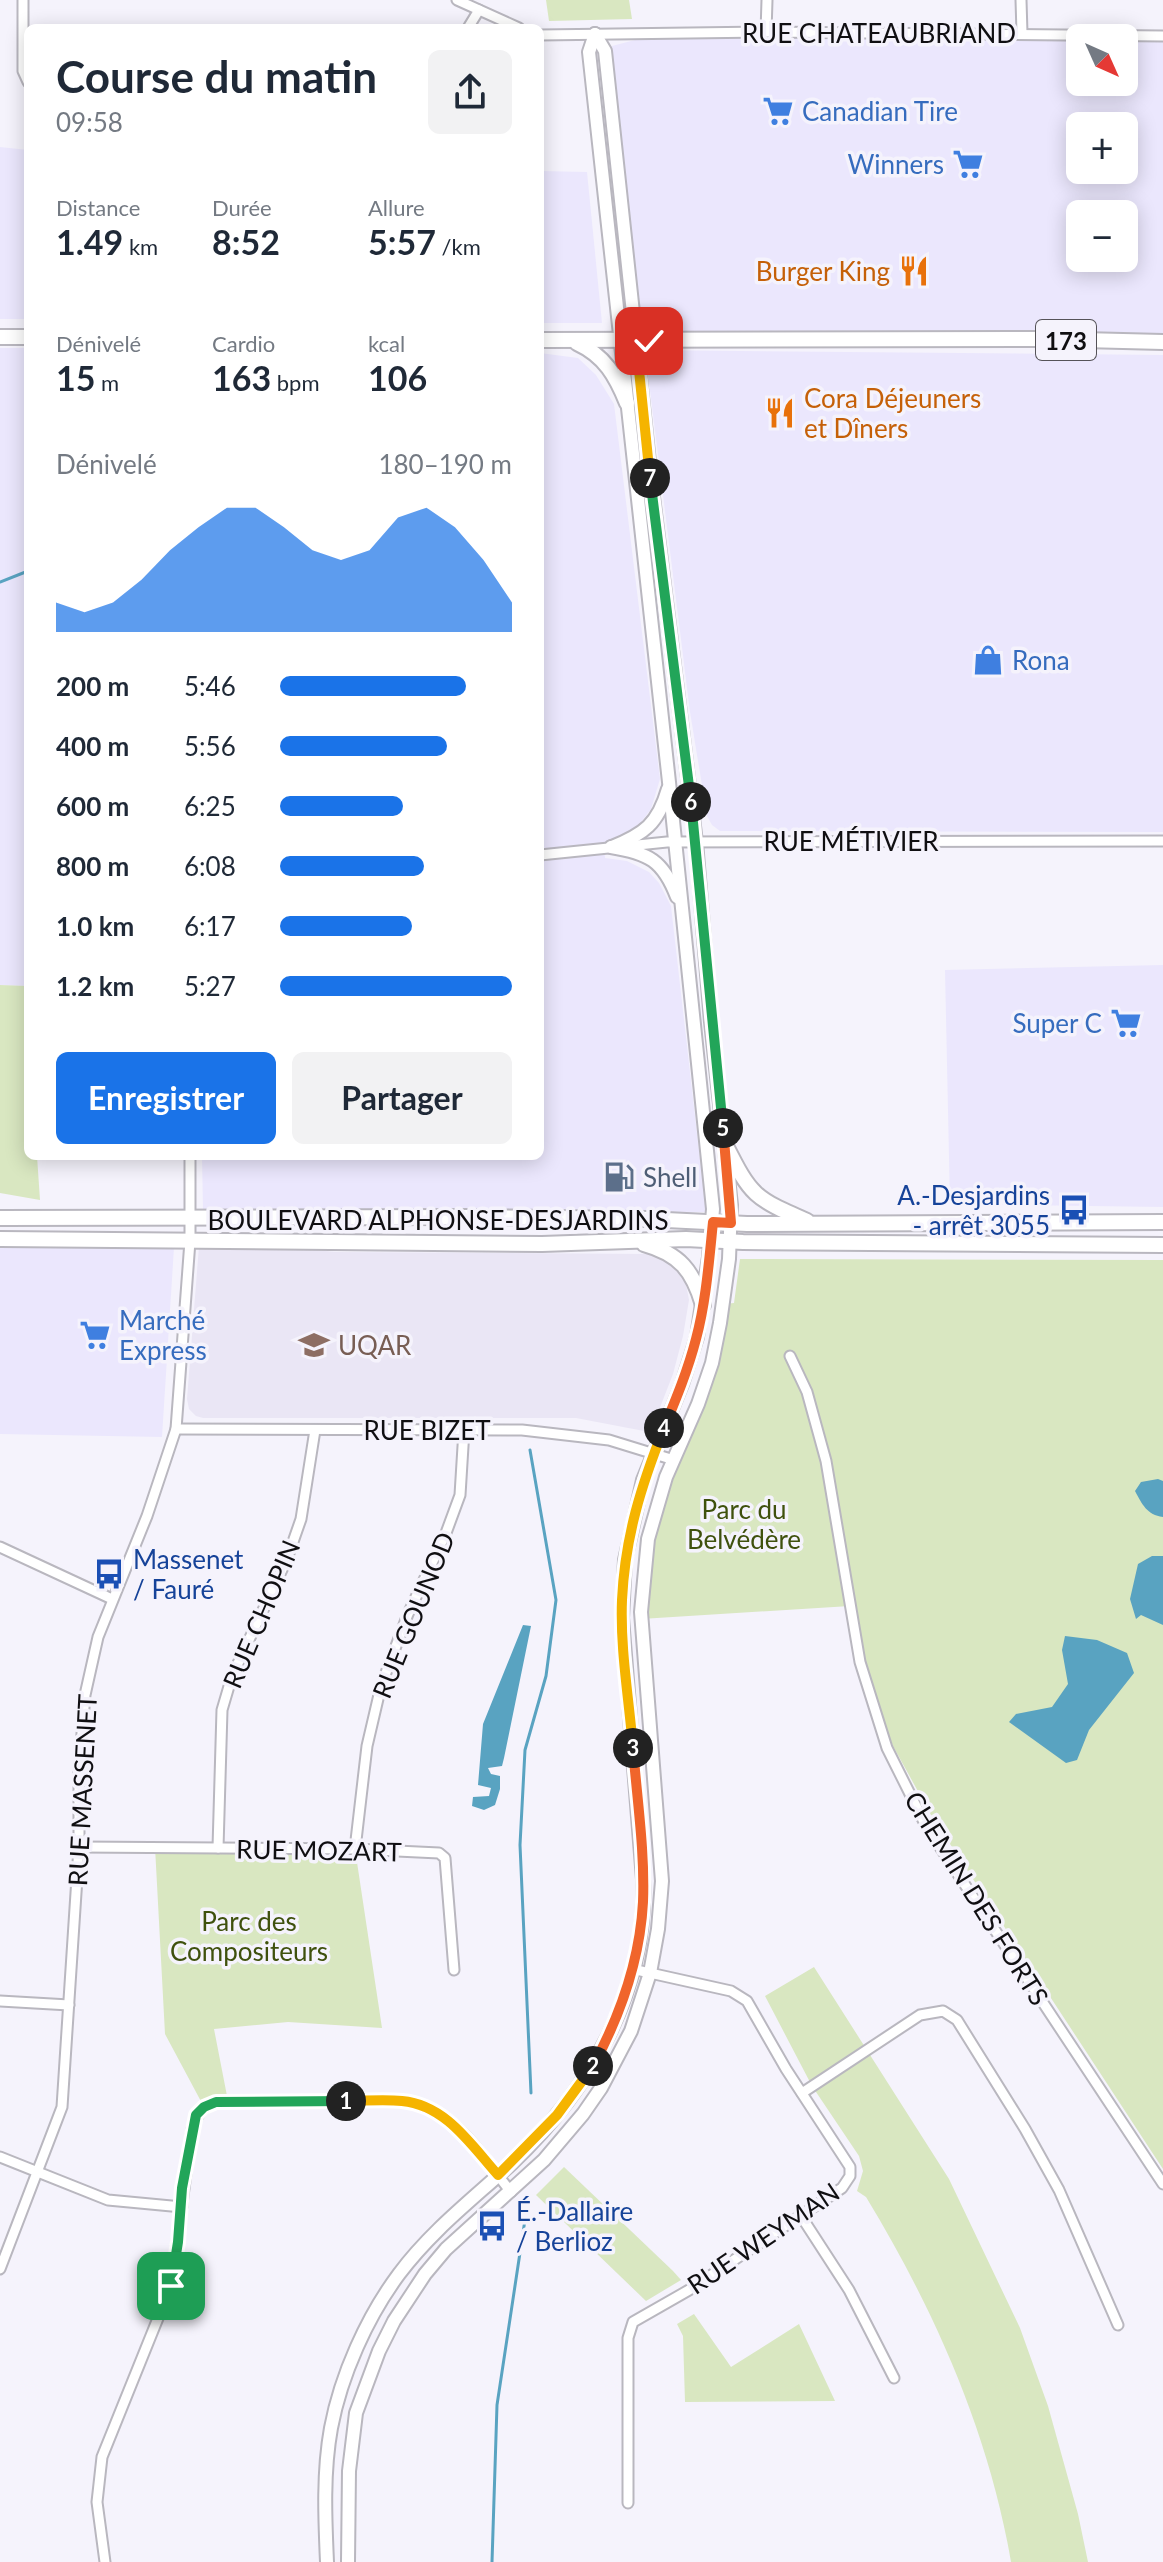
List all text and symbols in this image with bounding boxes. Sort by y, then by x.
street label: RUE CHATEAUBRIAND [742,17,1016,49]
north arrow [1066,24,1138,96]
map controls [1066,24,1138,272]
text: Course du matin [56,50,377,102]
button: share [428,50,512,134]
supermarket icon: Canadian Tire [761,94,795,128]
place label: Canadian Tire [802,95,958,127]
text: 09:58 [56,106,123,138]
button: + [1066,112,1138,184]
supermarket icon: Winners [951,147,985,181]
place label: Winners [848,148,944,180]
text: Distance [56,194,140,221]
text: Durée [212,194,272,221]
text: Allure [368,194,425,221]
button: − [1066,200,1138,272]
text: 1.49 [56,221,123,262]
text: 8:52 [212,221,280,262]
text: 5:57 [368,221,436,262]
text: km [123,233,158,260]
text: /km [436,233,481,260]
restaurant icon: Burger King [897,254,931,288]
place label: Burger King [756,255,890,287]
pin [615,307,683,375]
icon: check [627,319,671,363]
road number: 173 [1036,320,1096,360]
text: Dénivelé [56,330,141,357]
text: Cardio [212,330,275,357]
text: kcal [368,330,405,357]
text: 15 [56,357,95,398]
text: 163 [212,357,271,398]
text: 106 [368,357,427,398]
text: m [95,369,119,396]
text: bpm [271,369,320,396]
place label: Cora Déjeuners et Dîners [804,382,981,444]
restaurant icon: Cora Déjeuners et Dîners [763,396,797,430]
text: Dénivelé [56,448,157,480]
text: 180–190 m [378,448,512,480]
pin: 7 [630,458,670,498]
text: 7 [644,464,656,491]
shop icon: Rona [971,643,1005,677]
place label: Rona [1012,644,1070,676]
text: 200 m [56,670,129,702]
text: 5:46 [184,670,236,702]
text: 400 m [56,730,129,762]
text: 5:56 [184,730,236,762]
pin: 6 [671,782,711,822]
text: 6 [685,788,697,815]
text: 600 m [56,790,129,822]
text: 6:25 [184,790,236,822]
street label: RUE MÉTIVIER [764,825,939,857]
text: 800 m [56,850,129,882]
text: 6:08 [184,850,236,882]
text: 1.0 km [56,910,134,942]
text: 6:17 [184,910,236,942]
text: 1.2 km [56,970,134,1002]
text: 5:27 [184,970,236,1002]
supermarket icon: Super C [1109,1006,1143,1040]
place label: Super C [1012,1007,1102,1039]
button: Enregistrer [56,1052,276,1144]
button: Partager [292,1052,512,1144]
pin: 5 [703,1108,743,1148]
text: 5 [717,1114,729,1141]
fuel station icon: Shell [602,1160,636,1194]
place label: Shell [643,1161,697,1193]
place label: A.-Desjardins - arrêt 3055 [897,1179,1050,1241]
bus stop icon: A.-Desjardins - arrêt 3055 [1057,1193,1091,1227]
street label: BOULEVARD ALPHONSE-DESJARDINS [207,1204,669,1236]
place label: Marché Express [119,1304,207,1366]
supermarket icon: Marché Express [78,1318,112,1352]
school or university icon: UQAR [297,1328,331,1362]
place label: UQAR [338,1329,412,1361]
pin: 4 [644,1408,684,1448]
street label: RUE BIZET [363,1414,491,1446]
text: 4 [658,1414,670,1441]
park label: Parc du Belvédère [687,1493,801,1555]
street label: RUE GOUNOD [365,1527,461,1703]
street label: RUE CHOPIN [215,1535,307,1693]
place label: Massenet / Fauré [133,1543,244,1605]
bus stop icon: Massenet / Fauré [92,1557,126,1591]
street label: RUE MASSENET [61,1693,103,1887]
pin: 3 [613,1728,653,1768]
text: 3 [627,1734,639,1761]
street label: CHEMIN DES FORTS [898,1785,1056,2011]
street label: RUE MOZART [236,1833,402,1867]
park label: Parc des Compositeurs [170,1905,328,1967]
pin: 2 [573,2046,613,2086]
text: 2 [587,2052,599,2079]
pin: 1 [326,2081,366,2121]
text: 1 [340,2087,352,2114]
street label: RUE WEYMAN [681,2175,845,2301]
place label: É.-Dallaire / Berlioz [516,2195,633,2257]
bus stop icon: É.-Dallaire / Berlioz [475,2209,509,2243]
pin [137,2252,205,2320]
icon: arrive [149,2264,193,2308]

